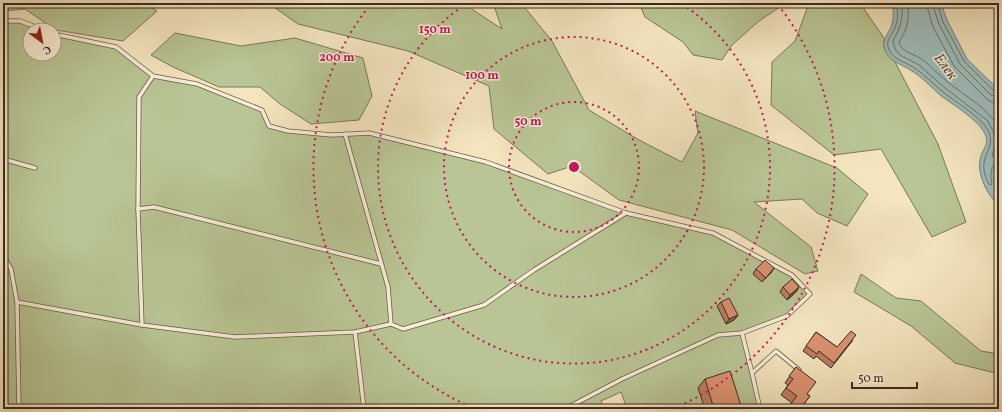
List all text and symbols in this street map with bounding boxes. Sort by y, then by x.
north arrow [22,22,62,62]
text: 150 m [419,22,451,38]
text: С [40,41,53,57]
water label: Елек [928,49,962,85]
text: 200 m [319,50,355,66]
text: 100 m [465,68,499,84]
text: 50 m [514,114,542,130]
centre of rings [567,160,581,174]
scale bar [852,364,917,390]
text: 50 m [858,371,884,387]

